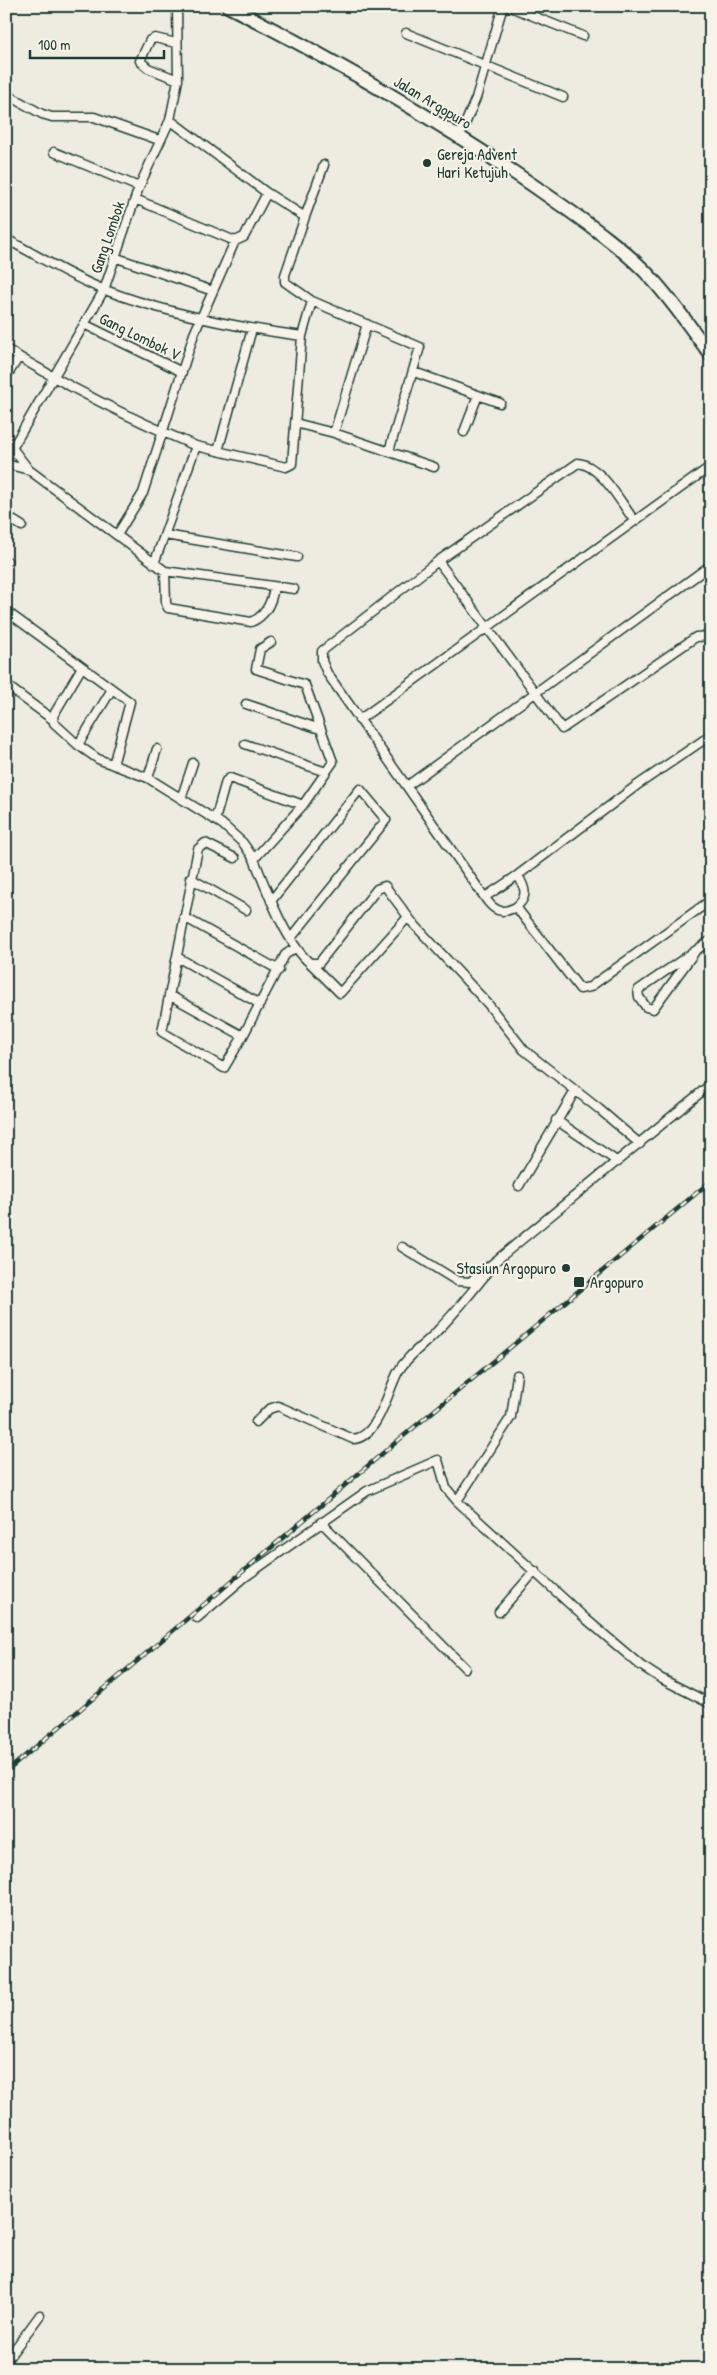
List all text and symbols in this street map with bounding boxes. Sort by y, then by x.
scale bar [30,28,164,60]
text: 100 m [38,34,71,55]
street label: Jalan Argopuro [390,70,476,134]
place label: Gereja Advent Hari Ketujuh [437,143,517,183]
marker: Gereja Advent Hari Ketujuh [421,157,433,169]
street label: Gang Lombok [84,198,130,276]
street label: Gang Lombok V [96,307,184,365]
place label: Stasiun Argopuro [456,1257,557,1279]
marker: Stasiun Argopuro [560,1262,572,1274]
place label: Argopuro [590,1271,644,1293]
marker: Argopuro [572,1275,586,1289]

